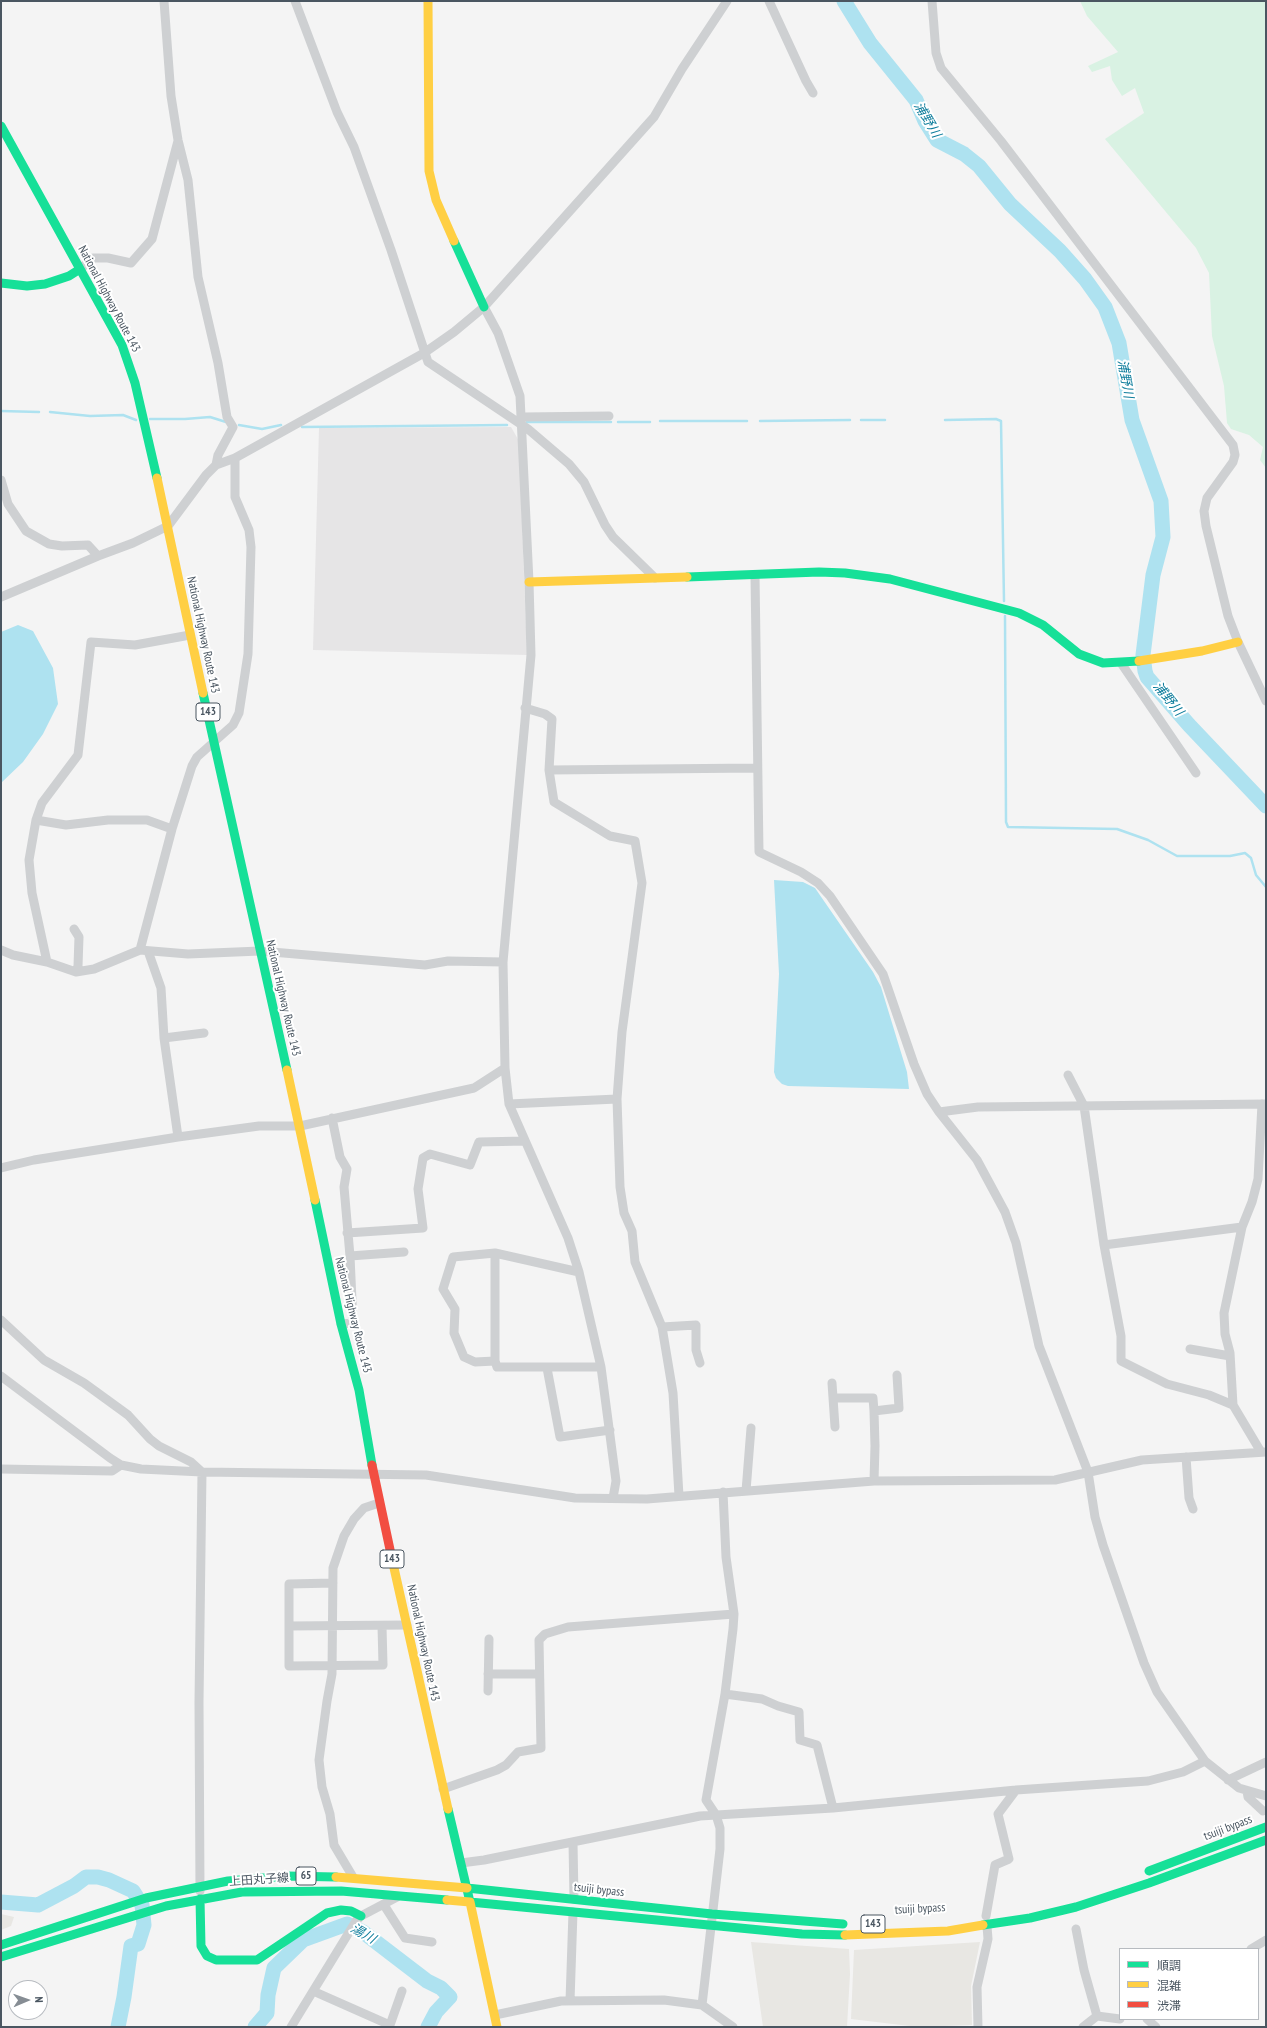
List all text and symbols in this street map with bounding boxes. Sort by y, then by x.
water label: 浦野川 [910,99,944,141]
street label: National Highway Route 143 [75,243,143,355]
water label: 浦野川 [1114,358,1136,400]
street label: National Highway Route 143 [184,575,222,695]
water label: 浦野川 [1150,679,1186,719]
road number: 143 [196,703,220,721]
street label: National Highway Route 143 [263,939,303,1057]
street label: National Highway Route 143 [332,1256,374,1374]
road number: 143 [380,1550,404,1568]
street label: National Highway Route 143 [404,1583,442,1703]
street label: tsuiji bypass [1202,1812,1254,1844]
road number: 65 [296,1867,316,1885]
street label: 上田丸子線 [229,1871,289,1889]
street label: tsuiji bypass [573,1880,625,1900]
street label: tsuiji bypass [894,1900,946,1918]
road number: 143 [861,1915,885,1933]
water label: 湯川 [348,1921,378,1947]
legend [1119,1948,1259,2020]
text: 順調 [1157,1958,1181,1973]
text: 混雑 [1157,1978,1181,1993]
north arrow [8,1980,48,2020]
text: N [32,1996,46,2003]
text: 渋滞 [1157,1998,1181,2013]

